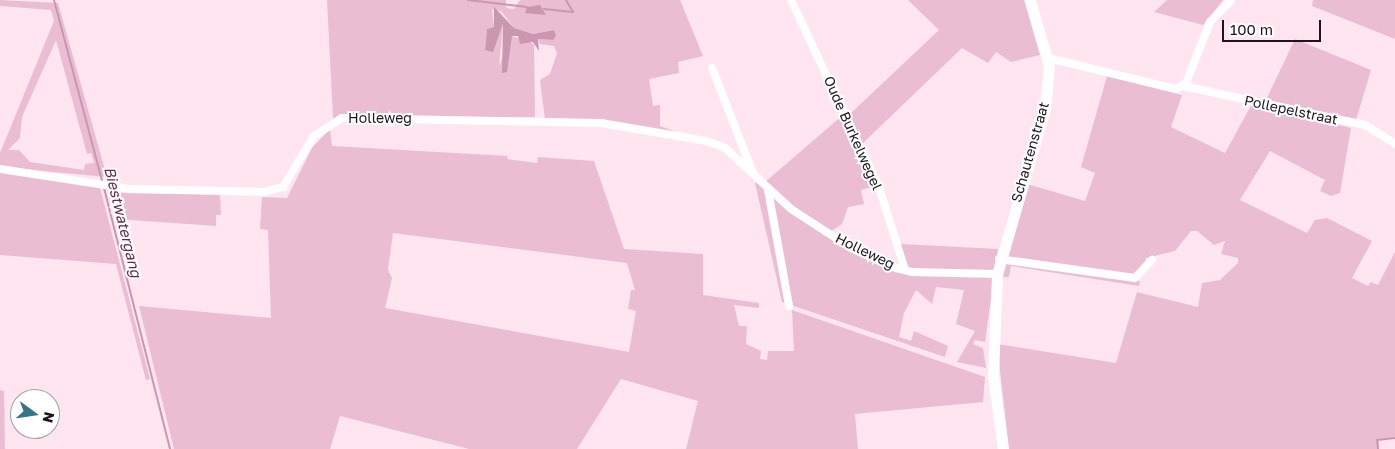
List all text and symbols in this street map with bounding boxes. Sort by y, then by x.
scale bar [1225,10,1324,42]
text: 100 m [1230,20,1273,38]
street label: Oude Burkelwegel [820,73,886,193]
street label: Pollepelstraat [1243,92,1339,128]
street label: Schautenstraat [1008,100,1052,204]
street label: Holleweg [348,110,412,126]
water label: Biestwatergang [101,165,145,279]
street label: Holleweg [833,229,897,273]
north arrow [10,389,60,439]
text: N [40,410,59,425]

